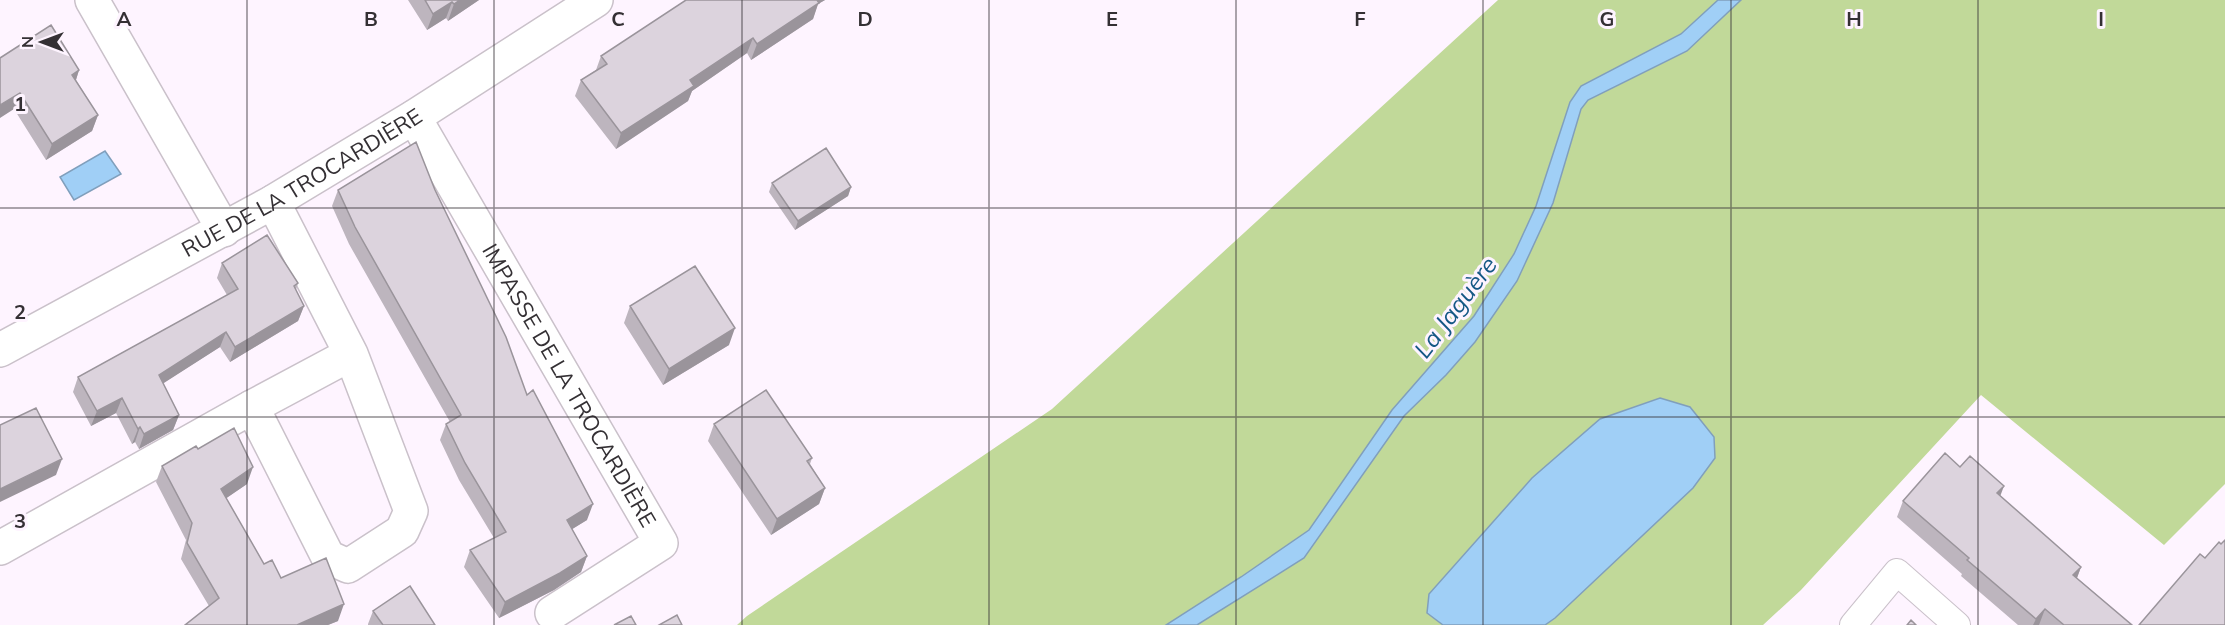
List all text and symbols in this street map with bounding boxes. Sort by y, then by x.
text: A [117,6,132,31]
text: B [364,6,378,31]
text: C [611,6,625,31]
text: D [857,6,873,31]
text: E [1106,6,1118,31]
text: F [1354,6,1366,31]
text: G [1600,6,1614,31]
text: H [1846,6,1862,31]
text: I [2098,6,2104,31]
north arrow [12,12,72,72]
text: N [17,36,37,48]
text: 1 [14,91,26,116]
street label: RUE DE LA TROCARDIÈRE [176,102,427,263]
street label: IMPASSE DE LA TROCARDIÈRE [476,239,663,532]
water label: La Jaguère [1407,250,1503,364]
text: 2 [14,299,26,324]
text: 3 [14,508,26,533]

